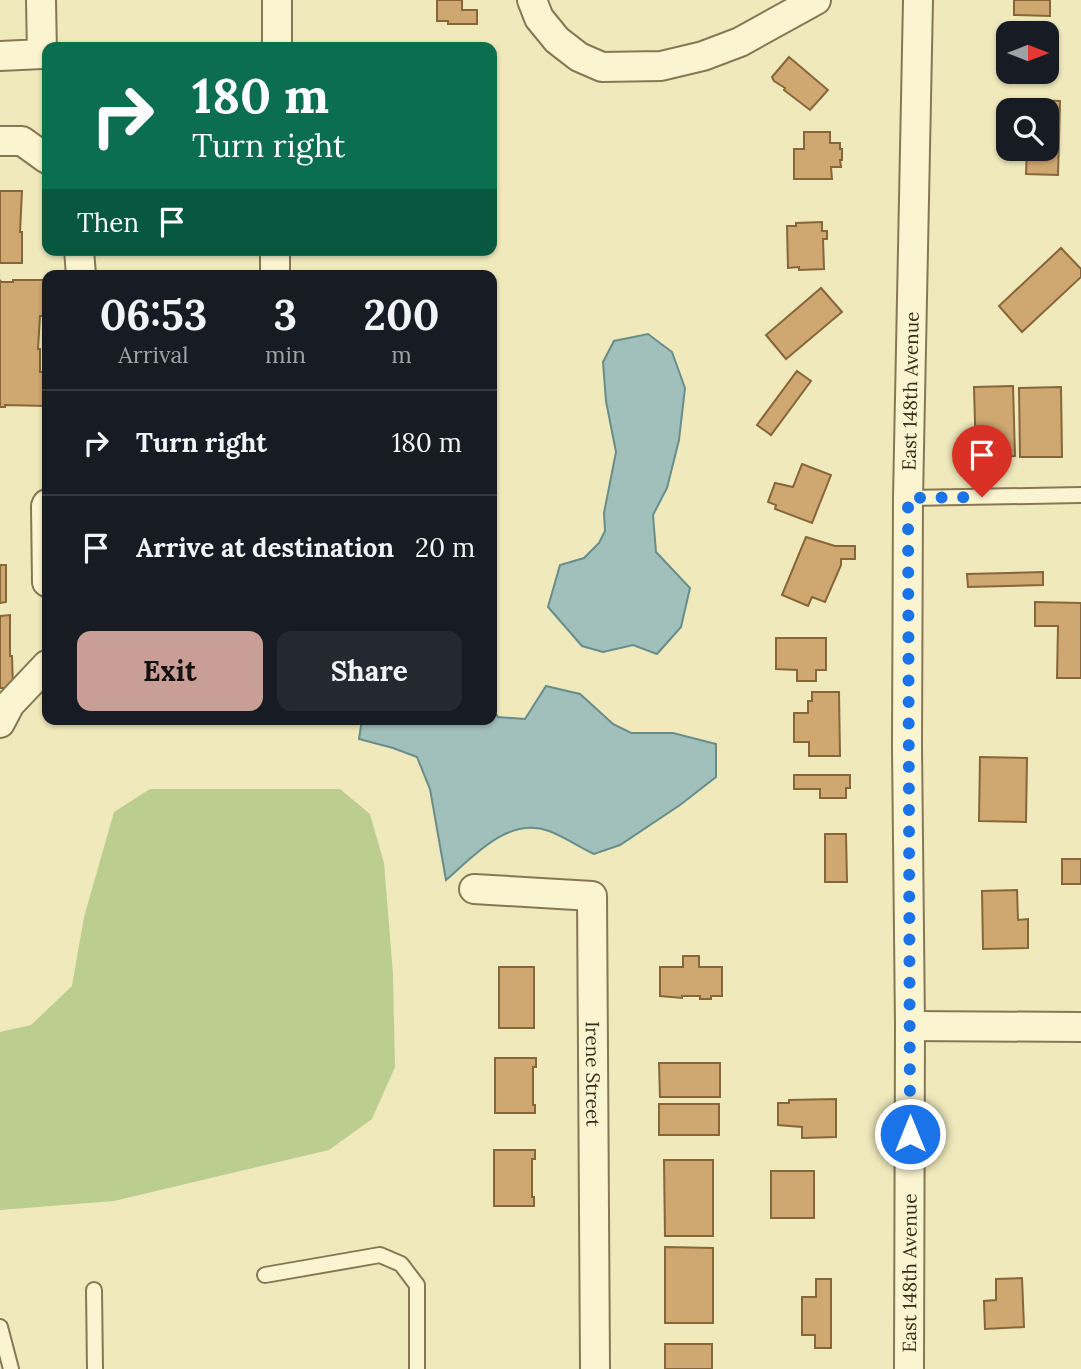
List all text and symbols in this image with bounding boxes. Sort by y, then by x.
north arrow [996,21,1059,84]
map controls [996,21,1059,161]
text: 180 m [192,64,329,126]
icon: right [77,70,168,161]
button: search [996,98,1059,161]
text: Turn right [192,125,345,166]
icon: arrive [153,203,191,241]
text: Then [77,206,139,239]
text: 06:53 [100,288,207,342]
text: 3 [274,288,297,342]
text: 200 [364,288,439,342]
street label: East 148th Avenue [897,311,924,471]
text: Arrival [118,340,189,369]
text: min [265,340,306,369]
text: m [391,340,412,369]
icon: right [77,424,115,462]
pin [952,425,1012,497]
text: Turn right [136,426,267,459]
text: 180 m [392,426,462,459]
icon: arrive [963,436,1001,474]
icon: arrive [77,529,115,567]
text: Arrive at destination [136,531,394,564]
text: 20 m [415,531,475,564]
button: Exit [77,631,263,711]
button: Share [277,631,462,711]
street label: Irene Street [581,1021,605,1127]
position arrow [873,1097,947,1171]
street label: East 148th Avenue [897,1193,922,1353]

